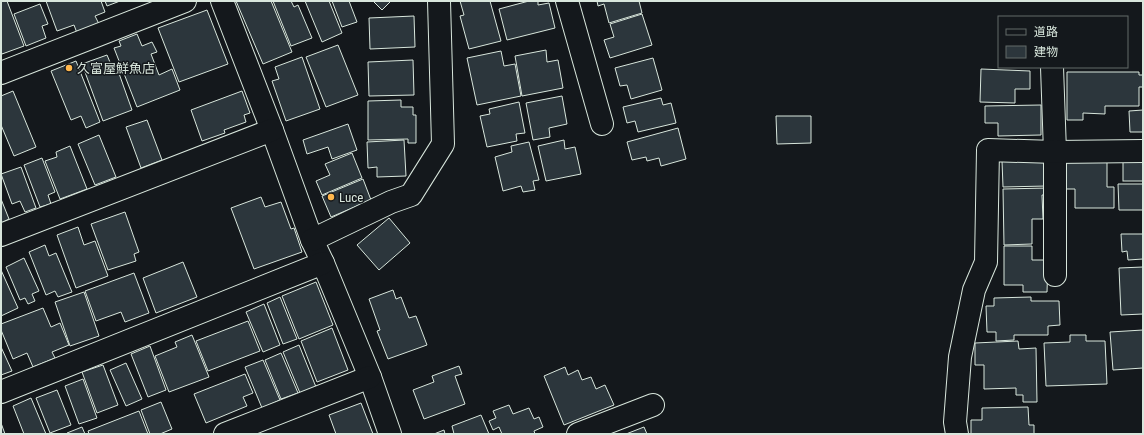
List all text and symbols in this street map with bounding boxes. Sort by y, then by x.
legend [998,16,1128,68]
text: 道路 [1034,25,1058,39]
text: 建物 [1034,45,1058,59]
place label: 久富屋鮮魚店 [77,61,155,76]
marker: 久富屋鮮魚店 [64,63,74,73]
place label: Luce [339,190,363,205]
marker: Luce [326,192,336,202]

